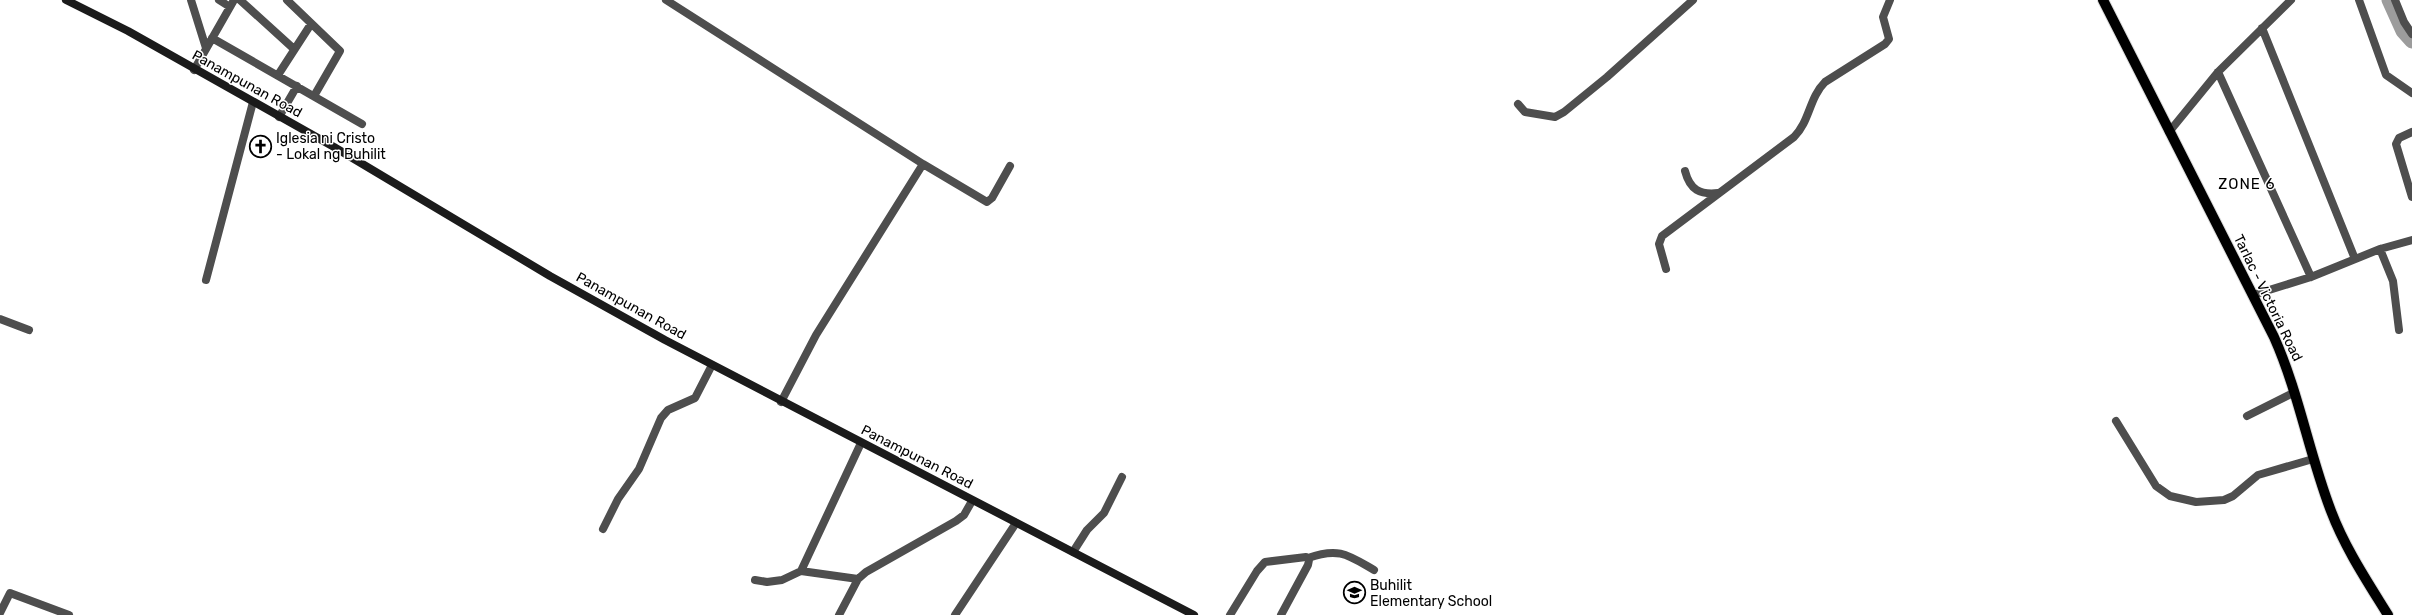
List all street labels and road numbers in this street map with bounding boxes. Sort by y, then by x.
street label: Panampunan Road [189,47,305,121]
street label: Tarlac - Victoria Road [2230,232,2306,364]
street label: Panampunan Road [573,269,689,343]
street label: Panampunan Road [858,421,976,493]

